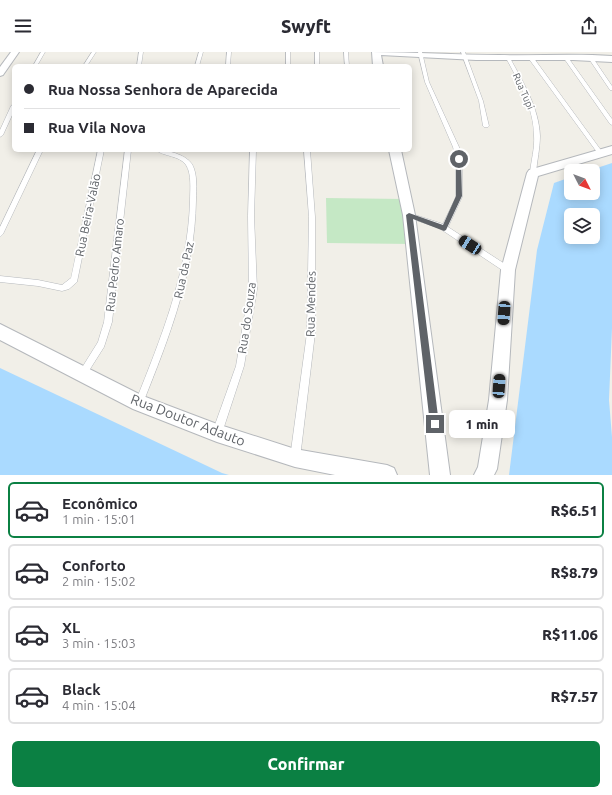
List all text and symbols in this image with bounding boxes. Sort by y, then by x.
icon: menu [12,15,34,37]
icon: share [578,15,600,37]
text: Swyft [281,16,331,36]
street label: Rua Tupi [511,71,536,111]
text: Rua Nossa Senhora de Aparecida [48,81,278,98]
text: Rua Vila Nova [48,119,146,136]
route start [450,150,468,168]
north arrow [564,164,600,200]
map controls [564,164,600,244]
street label: Rua Beira-Valão [72,172,103,258]
button: layers [564,208,600,244]
street label: Rua Pedro Amaro [103,218,126,312]
car [457,233,483,257]
street label: Rua da Paz [171,240,196,300]
street label: Rua Mendes [303,271,318,337]
street label: Rua do Souza [235,281,258,354]
car [497,301,511,325]
car [492,374,506,398]
street label: Rua Doutor Adauto [128,391,248,449]
callout: 1 min [449,410,515,438]
route end [426,415,444,433]
text: 1 min [465,417,499,431]
icon: car [14,492,50,528]
text: Econômico [62,495,138,512]
text: R$6.51 [550,502,598,519]
text: 1 min · 15:01 [62,512,136,526]
icon: car [14,554,50,590]
text: Conforto [62,557,126,574]
text: R$8.79 [550,564,598,581]
text: 2 min · 15:02 [62,574,136,588]
icon: car [14,616,50,652]
text: XL [62,619,80,636]
text: R$11.06 [542,626,598,643]
text: 3 min · 15:03 [62,636,136,650]
icon: car [14,678,50,714]
text: Black [62,681,101,698]
text: R$7.57 [550,688,598,705]
text: 4 min · 15:04 [62,698,136,712]
button: Confirmar [12,741,600,787]

